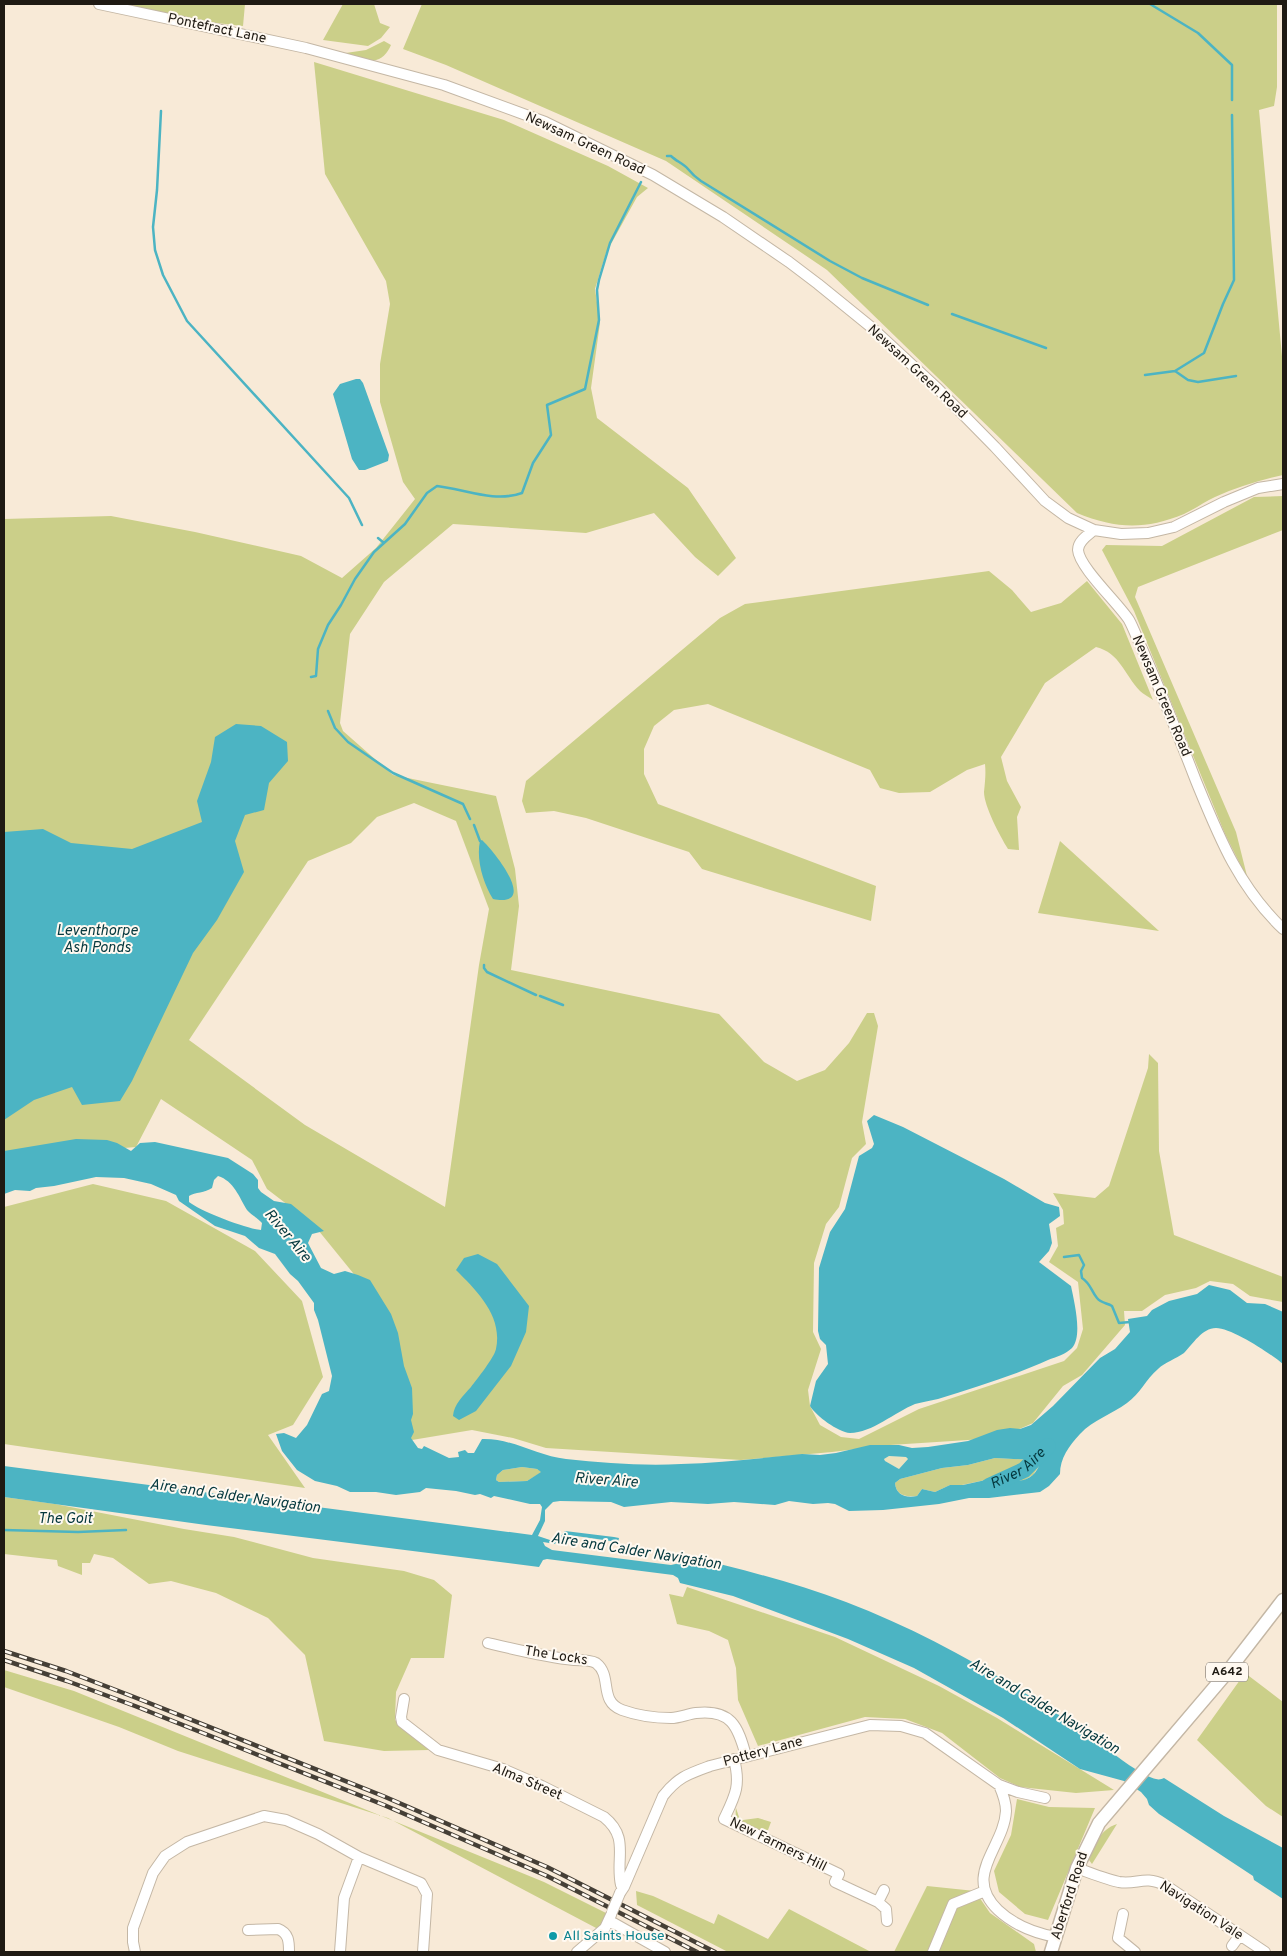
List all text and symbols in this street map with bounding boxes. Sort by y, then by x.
street label: Pontefract Lane [166,10,268,48]
street label: Newsam Green Road [522,109,648,179]
street label: Newsam Green Road [864,321,970,423]
street label: Newsam Green Road [1128,633,1194,759]
water label: Leventhorpe Ash Ponds [56,922,138,958]
water label: River Aire [259,1206,315,1267]
water label: River Aire [987,1444,1050,1494]
water label: River Aire [574,1469,639,1493]
water label: Aire and Calder Navigation [149,1476,321,1518]
water label: The Goit [38,1510,93,1529]
water label: Aire and Calder Navigation [550,1529,722,1575]
street label: The Locks [523,1643,589,1669]
water label: Aire and Calder Navigation [965,1655,1123,1759]
road number: A642 [1206,1662,1248,1681]
street label: Pottery Lane [721,1733,805,1771]
street label: Alma Street [489,1760,565,1804]
street label: New Farmers Hill [727,1814,829,1876]
street label: Aberford Road [1048,1850,1092,1942]
street label: Navigation Vale [1156,1878,1246,1944]
place label: All Saints House [563,1928,665,1945]
marker: All Saints House [547,1930,559,1942]

